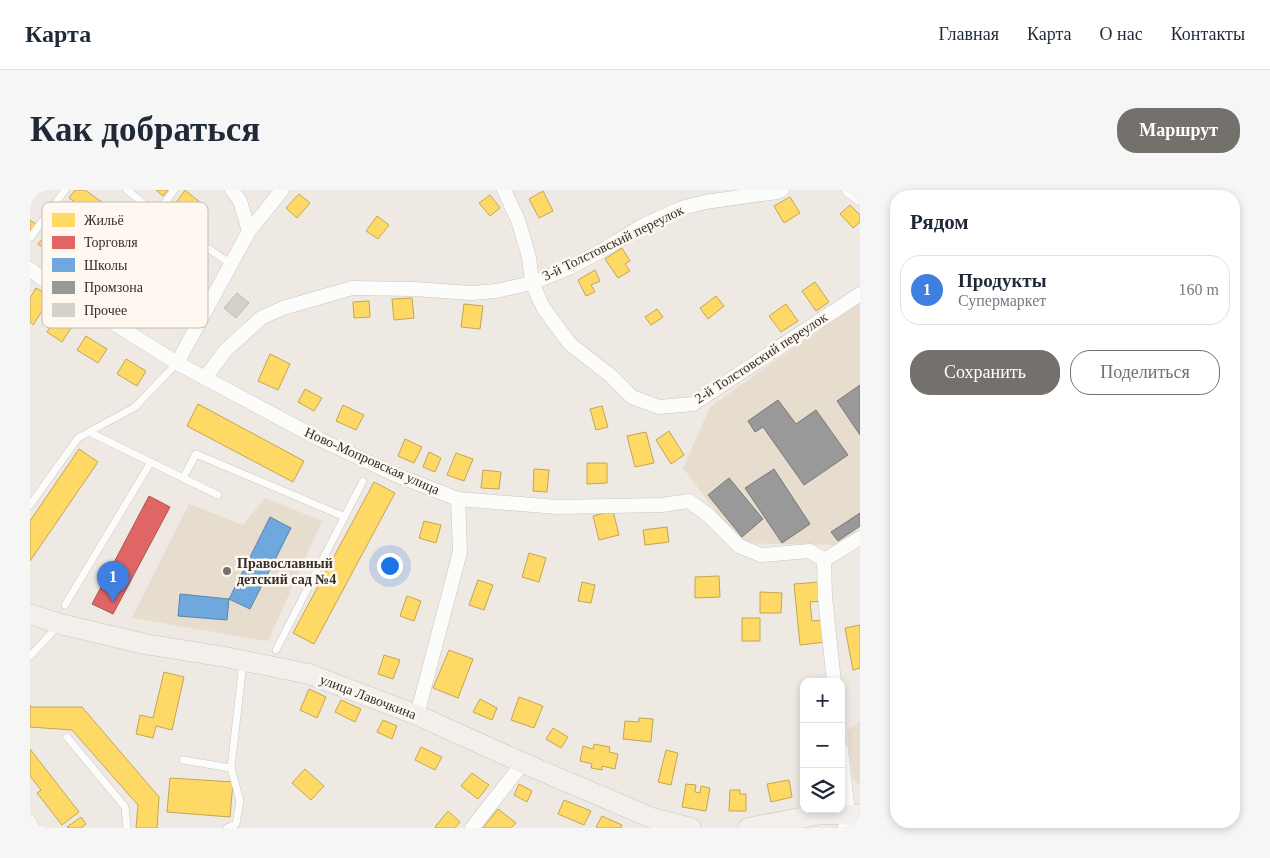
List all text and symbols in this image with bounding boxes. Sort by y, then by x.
text: Карта [25,21,91,47]
text: Главная [939,24,999,44]
text: Карта [1027,24,1072,44]
text: О нас [1100,24,1143,44]
text: Контакты [1171,24,1245,44]
button: Маршрут [1117,108,1240,153]
text: Как добраться [30,110,260,149]
legend [42,202,208,328]
street label: 3-й Толстовский переулок [540,202,686,284]
text: Рядом [910,210,969,234]
text: Жильё [84,213,124,228]
text: Торговля [84,235,138,250]
text: Школы [84,258,128,273]
text: Продукты [958,270,1047,291]
text: Промзона [84,280,144,295]
text: 1 [923,281,931,298]
text: 160 m [1179,281,1219,298]
text: Супермаркет [958,292,1046,309]
text: Прочее [84,303,127,318]
street label: 2-й Толстовский переулок [692,309,830,406]
button: Сохранить [910,350,1060,395]
button: Поделиться [1070,350,1220,395]
street label: Ново-Мопровская улица [302,424,442,498]
your location [377,553,403,579]
place label: Православный детский сад №4 [237,556,336,587]
pin: 1 [97,561,129,602]
marker: Православный детский сад №4 [221,565,233,577]
street label: улица Лавочкина [318,672,419,723]
map controls [800,678,845,813]
button: + [800,678,845,723]
button: − [800,723,845,768]
button: layers [800,768,845,813]

